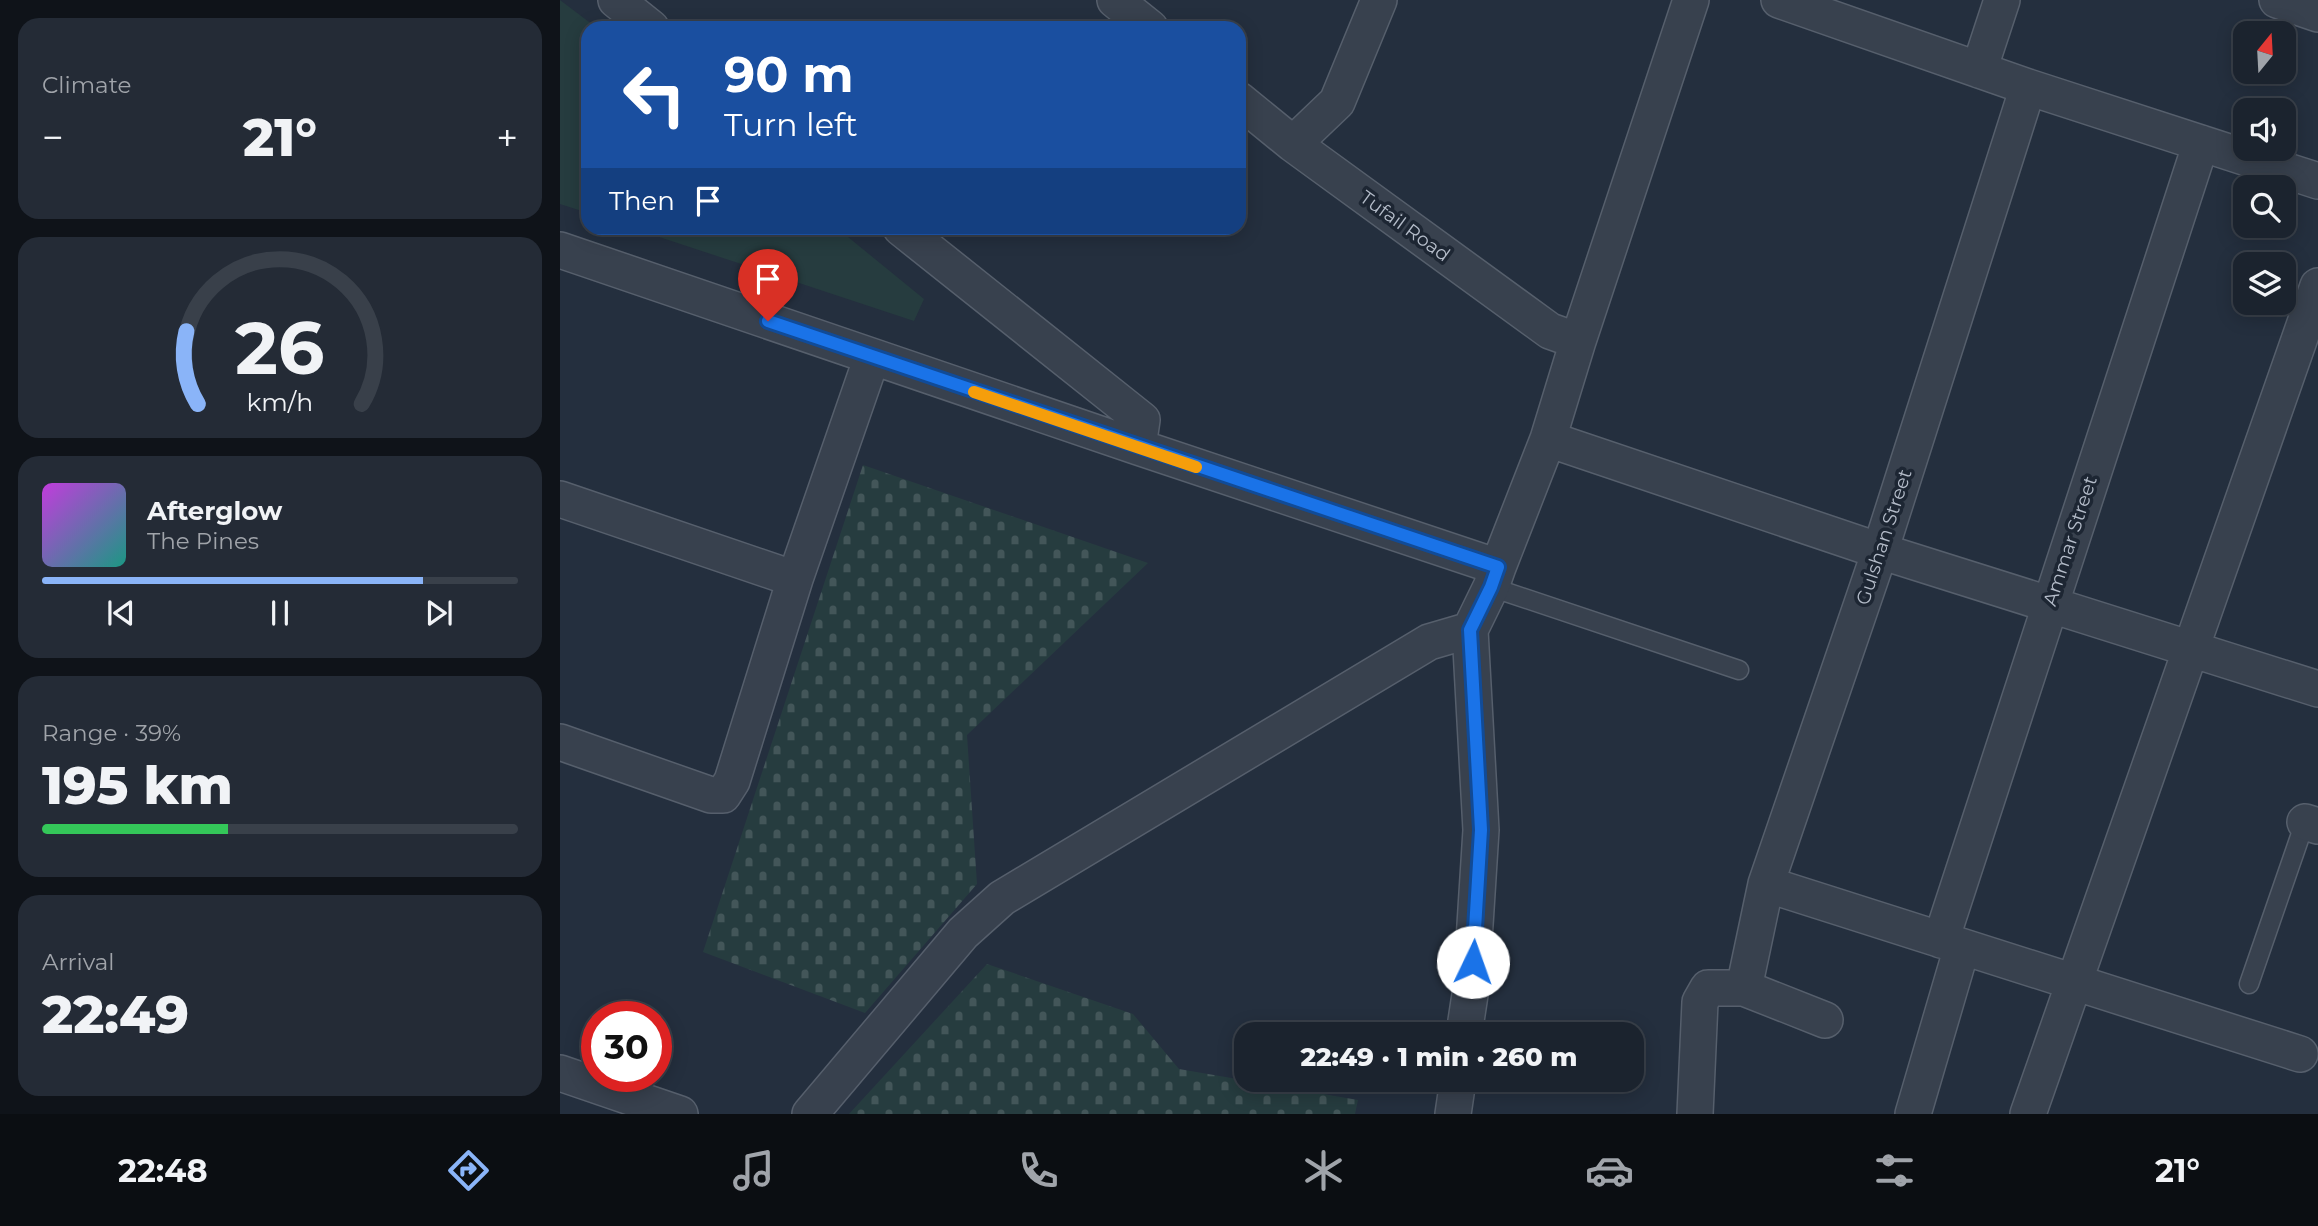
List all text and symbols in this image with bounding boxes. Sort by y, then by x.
north arrow [2233,21,2296,84]
map controls [2233,21,2296,315]
text: 90 m [724,45,854,104]
icon: left [609,49,700,140]
text: Climate [42,71,131,99]
button: sound [2233,98,2296,161]
text: Turn left [724,105,858,144]
text: 21° [243,106,317,169]
text: − [42,114,64,161]
text: + [496,114,518,161]
button: search [2233,175,2296,238]
icon: arrive [689,182,727,220]
text: Then [609,185,675,217]
street label: Tufail Road [1355,186,1455,266]
pin [738,249,798,321]
button: layers [2233,252,2296,315]
icon: arrive [749,260,787,298]
text: 26 [235,304,325,392]
text: km/h [247,387,313,417]
street label: Gulshan Street [1851,466,1917,608]
street label: Ammar Street [2038,473,2102,609]
text: Afterglow [147,495,282,527]
text: The Pines [147,527,259,555]
icon: previous [102,594,140,632]
icon: pause [261,594,299,632]
icon: next [420,594,458,632]
text: Range · 39% [42,719,181,747]
text: 195 km [42,754,233,817]
position arrow [1436,925,1510,999]
text: Arrival [42,948,115,976]
text: 22:49 [42,983,189,1046]
speed limit sign: 30 [581,1001,672,1092]
text: 22:49 · 1 min · 260 m [1300,1041,1578,1073]
icon: directions [444,1146,493,1195]
icon: music [729,1146,778,1195]
icon: phone [1014,1146,1063,1195]
icon: climate [1299,1146,1348,1195]
icon: car [1585,1146,1634,1195]
icon: filters [1870,1146,1919,1195]
text: 22:48 [118,1151,208,1190]
text: 21° [2155,1151,2200,1190]

